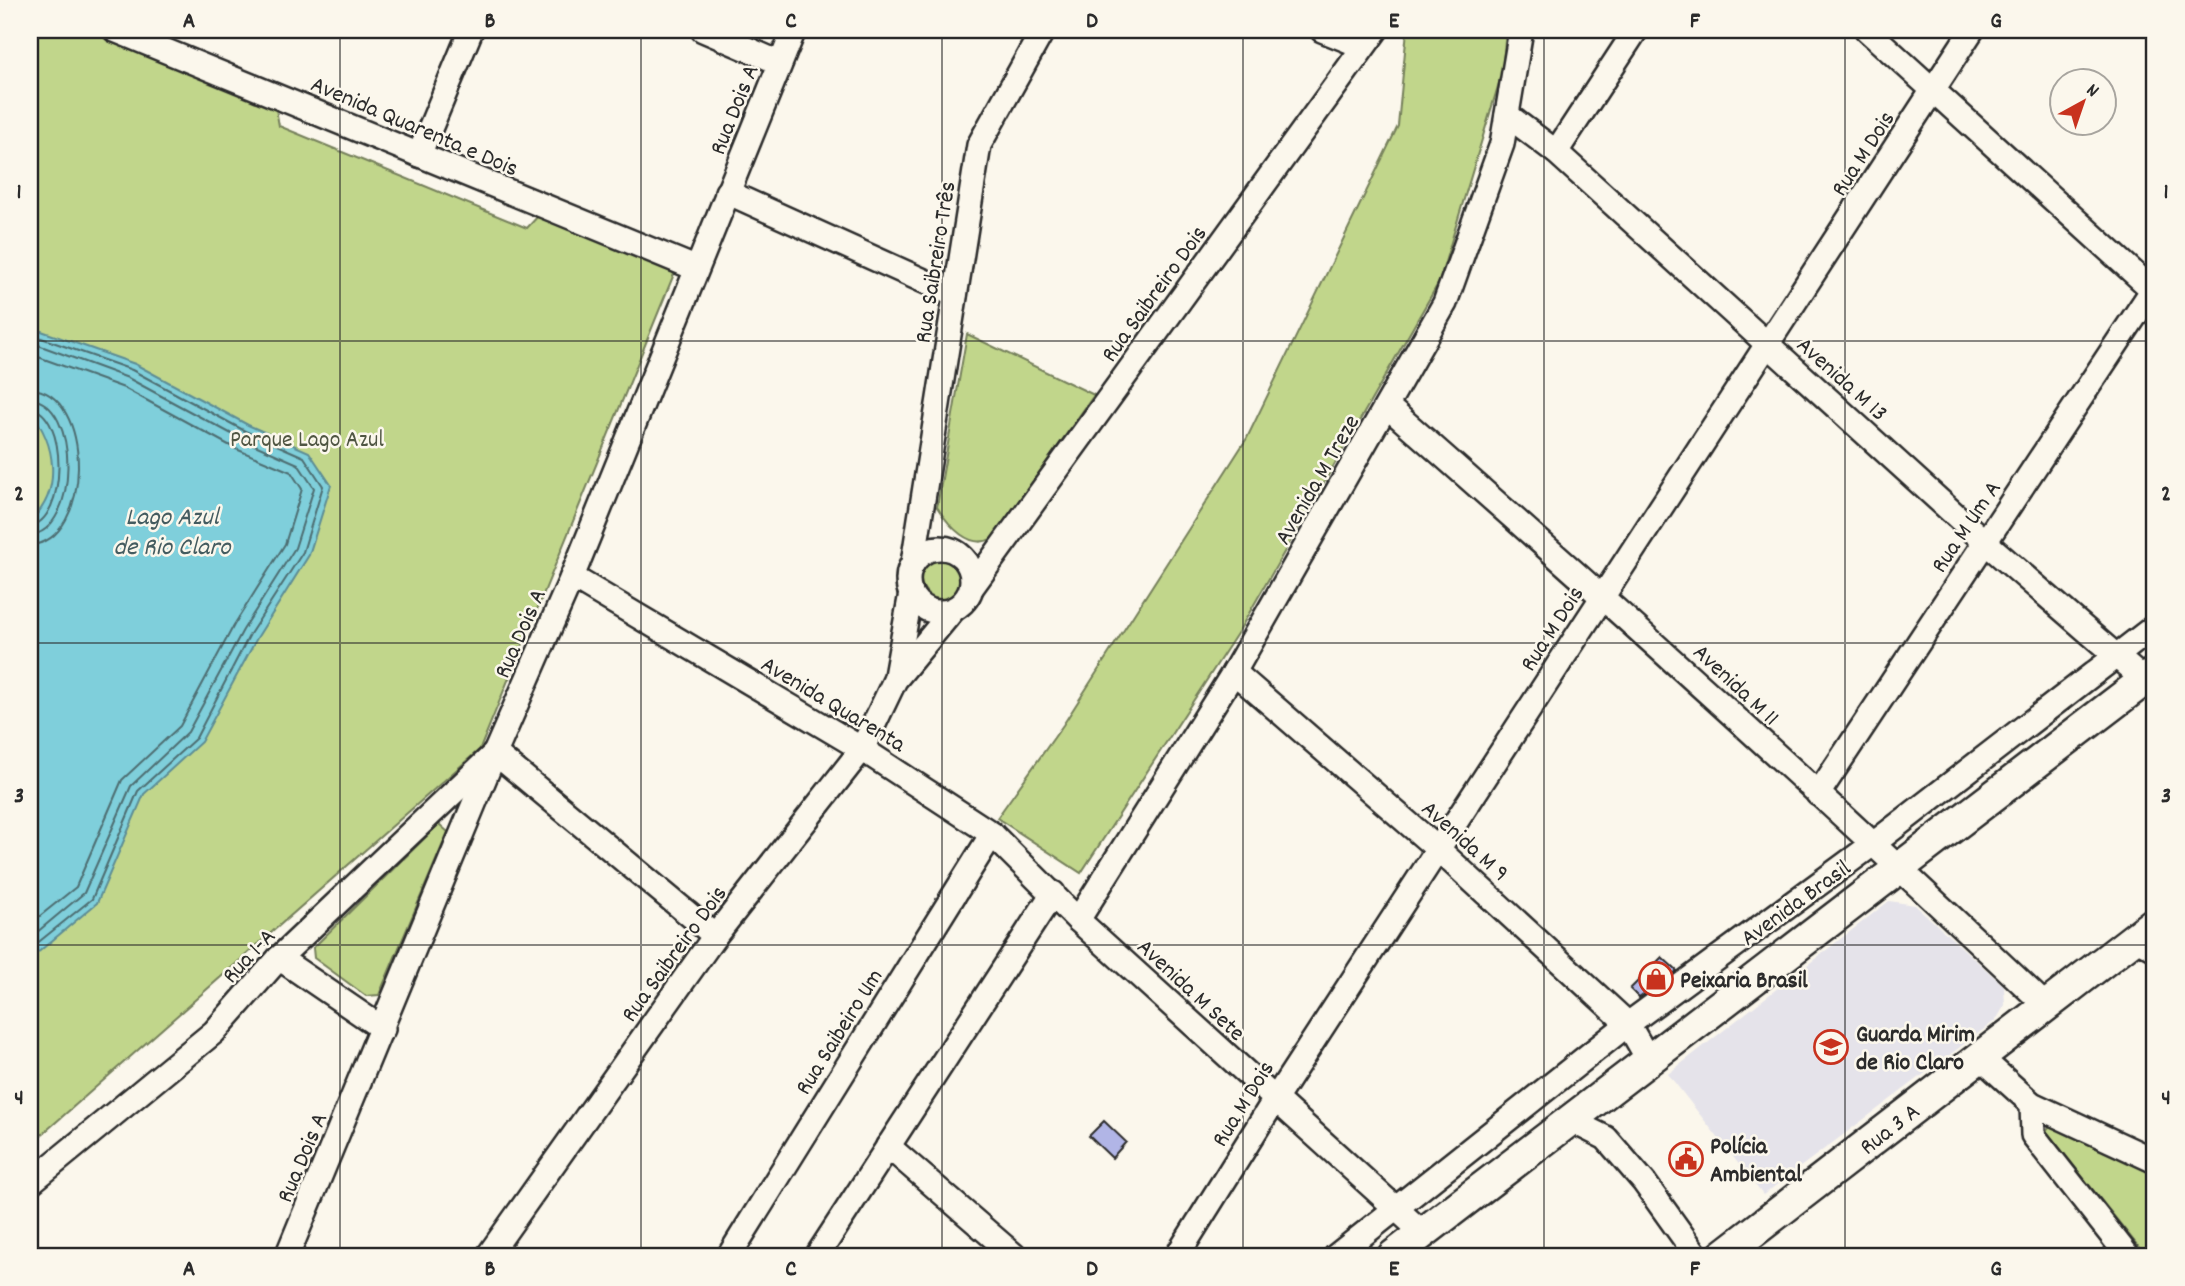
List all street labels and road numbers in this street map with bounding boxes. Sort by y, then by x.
street label: Rua Dois A [702,60,769,161]
street label: Avenida Quarenta e Dois [305,69,523,187]
street label: Rua M Dois [1824,105,1905,204]
street label: Rua Saibreiro Três [907,179,967,346]
street label: Rua Saibreiro Dois [1094,219,1217,370]
street label: Avenida M 13 [1788,330,1894,431]
street label: Avenida M Treze [1268,409,1370,552]
street label: Rua M Um A [1924,475,2011,581]
street label: Rua M Dois [1513,580,1594,679]
street label: Rua Dois A [487,584,557,685]
street label: Avenida M 11 [1684,637,1786,735]
street label: Avenida Quarenta [754,649,912,763]
street label: Avenida M 9 [1413,794,1515,891]
street label: Avenida Brasil [1735,853,1859,956]
street label: Rua Saibreiro Dois [614,879,737,1030]
street label: Rua 1-A [215,922,285,993]
street label: Avenida M Sete [1128,932,1252,1050]
street label: Rua Saibeiro Um [788,963,893,1102]
street label: Rua M Dois [1205,1055,1284,1154]
street label: Rua 3 A [1854,1096,1928,1165]
street label: Rua Dois A [270,1108,338,1209]

